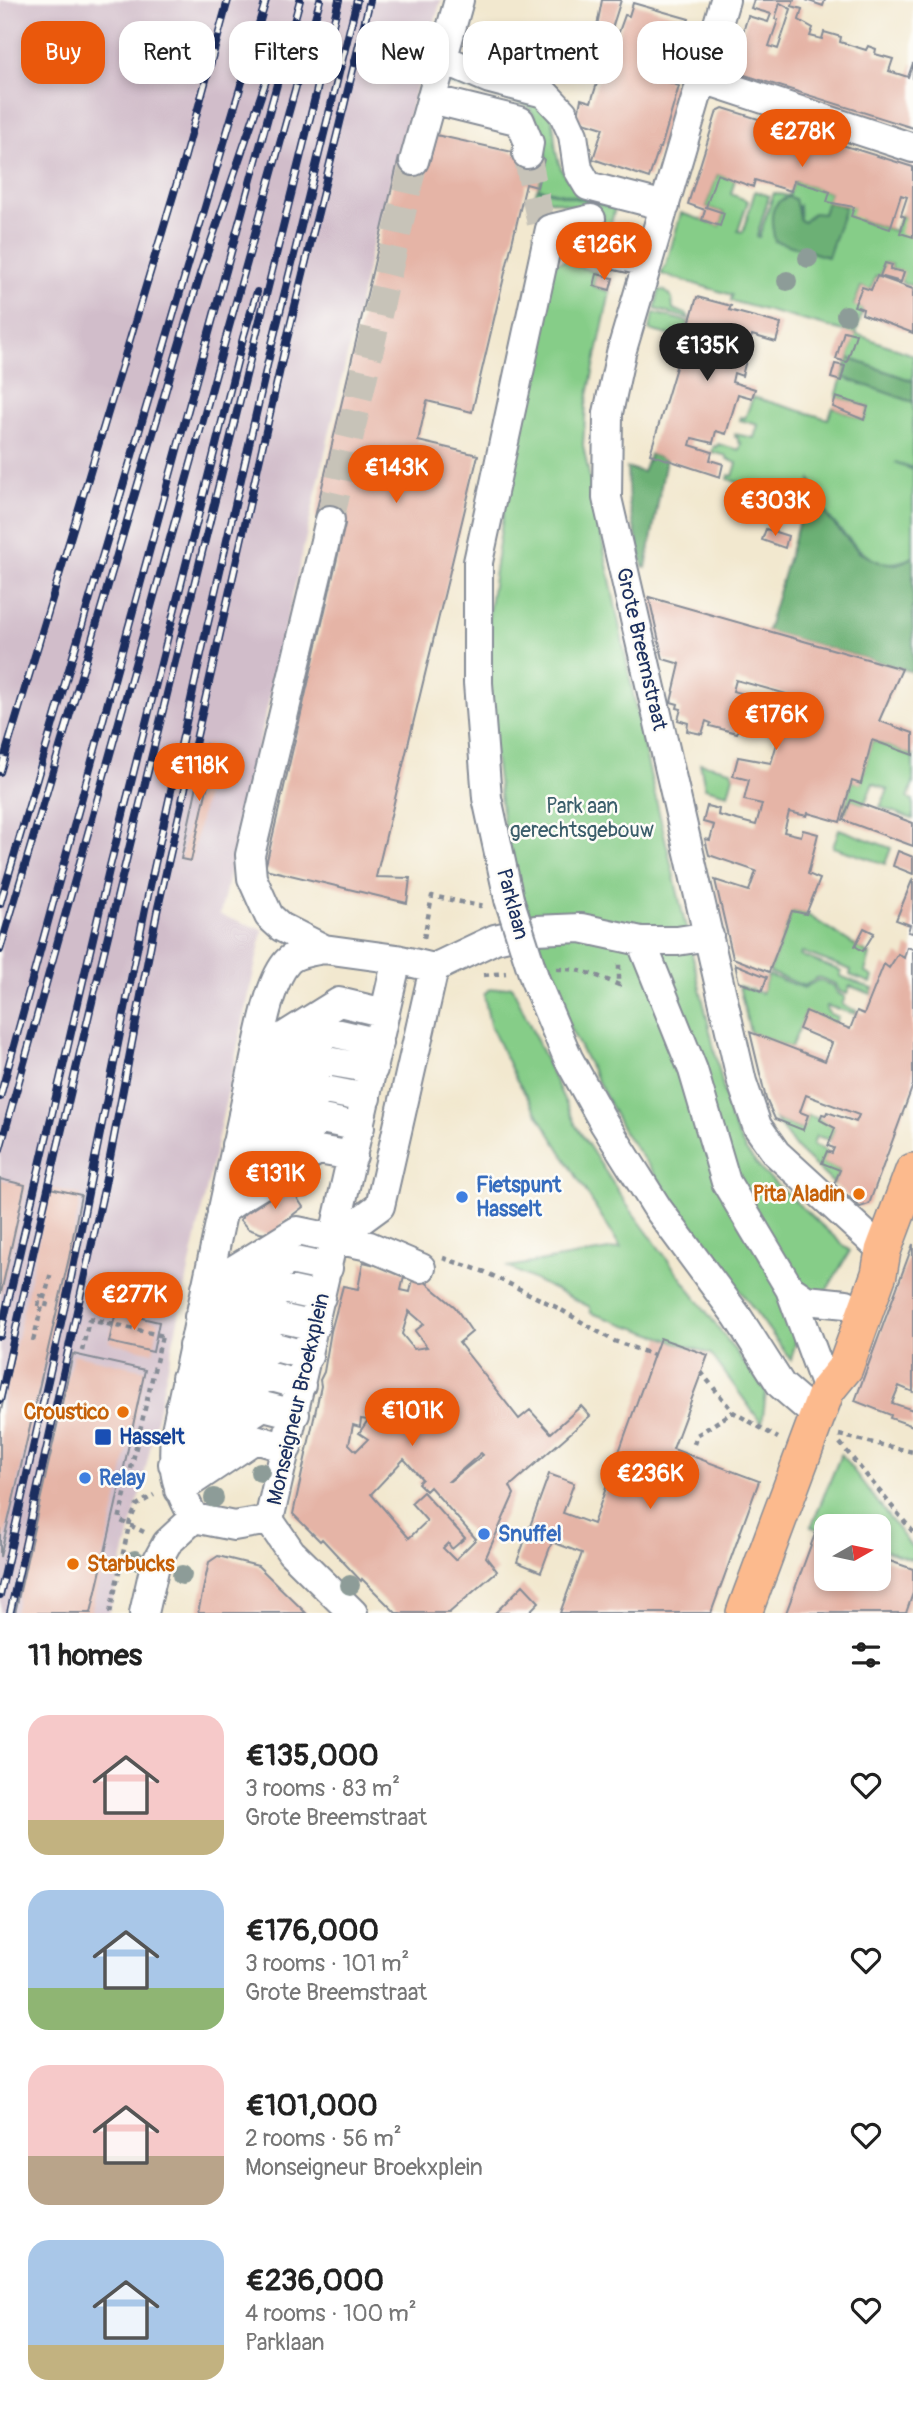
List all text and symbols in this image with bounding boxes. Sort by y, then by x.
chip: Buy [21,21,105,84]
chip: Rent [119,21,215,84]
chip: Filters [229,21,342,84]
chip: New [356,21,449,84]
chip: Apartment [463,21,623,84]
chip: House [637,21,747,84]
pin: €278K [753,110,851,169]
text: €278K [769,117,835,146]
pin: €126K [555,222,653,282]
text: €126K [572,230,636,259]
pin: €135K [658,324,756,383]
text: €135K [675,331,739,360]
pin: €143K [347,446,445,505]
text: €143K [364,453,428,482]
pin: €303K [726,478,824,538]
text: €303K [740,486,810,515]
street label: Grote Breemstraat [610,565,673,734]
pin: €176K [727,692,825,752]
text: €176K [744,700,808,729]
pin: €118K [150,744,248,803]
text: €118K [170,751,228,780]
park label: Park aan gerechtsgebouw [510,793,654,844]
street label: Parklaan [490,866,535,943]
pin: €131K [226,1152,324,1211]
text: €131K [245,1159,305,1188]
place label: Fietspunt Hasselt [476,1172,562,1223]
place label: Pita Aladin [753,1181,845,1208]
marker: Pita Aladin [851,1186,867,1202]
marker: Fietspunt Hasselt [454,1189,470,1205]
pin: €277K [85,1272,183,1332]
text: €277K [101,1280,167,1309]
street label: Monseigneur Broekxplein [261,1290,336,1508]
pin: €101K [363,1388,461,1448]
text: €101K [381,1396,443,1425]
place label: Croustico [24,1399,110,1426]
marker: Croustico [115,1404,131,1420]
place label: Hasselt [119,1424,185,1451]
marker: Hasselt [93,1427,113,1447]
pin: €236K [601,1452,699,1511]
text: €236K [616,1459,684,1488]
place label: Relay [99,1465,145,1492]
marker: Relay [77,1470,93,1486]
north arrow [814,1514,891,1591]
map controls [814,1514,891,1591]
place label: Snuffel [498,1521,562,1548]
marker: Snuffel [476,1526,492,1542]
place label: Starbucks [87,1551,175,1578]
marker: Starbucks [65,1556,81,1572]
icon: filters [847,1636,885,1674]
text: 11 homes [28,1637,142,1674]
text: €135,000 [245,1737,379,1774]
icon: home [84,1743,168,1827]
icon: heart [847,1766,885,1804]
text: 3 rooms · 83 m² [245,1774,400,1803]
text: Grote Breemstraat [245,1803,427,1832]
text: €176,000 [245,1912,379,1949]
icon: home [84,1918,168,2002]
icon: heart [847,1941,885,1979]
text: 3 rooms · 101 m² [245,1949,409,1978]
text: Grote Breemstraat [245,1978,427,2007]
text: €101,000 [245,2087,378,2124]
icon: home [84,2093,168,2177]
icon: heart [847,2116,885,2154]
text: 2 rooms · 56 m² [245,2124,402,2153]
text: Monseigneur Broekxplein [245,2153,483,2182]
text: €236,000 [245,2262,384,2299]
icon: home [84,2268,168,2352]
icon: heart [847,2291,885,2329]
text: 4 rooms · 100 m² [245,2299,417,2328]
text: Parklaan [245,2328,324,2357]

